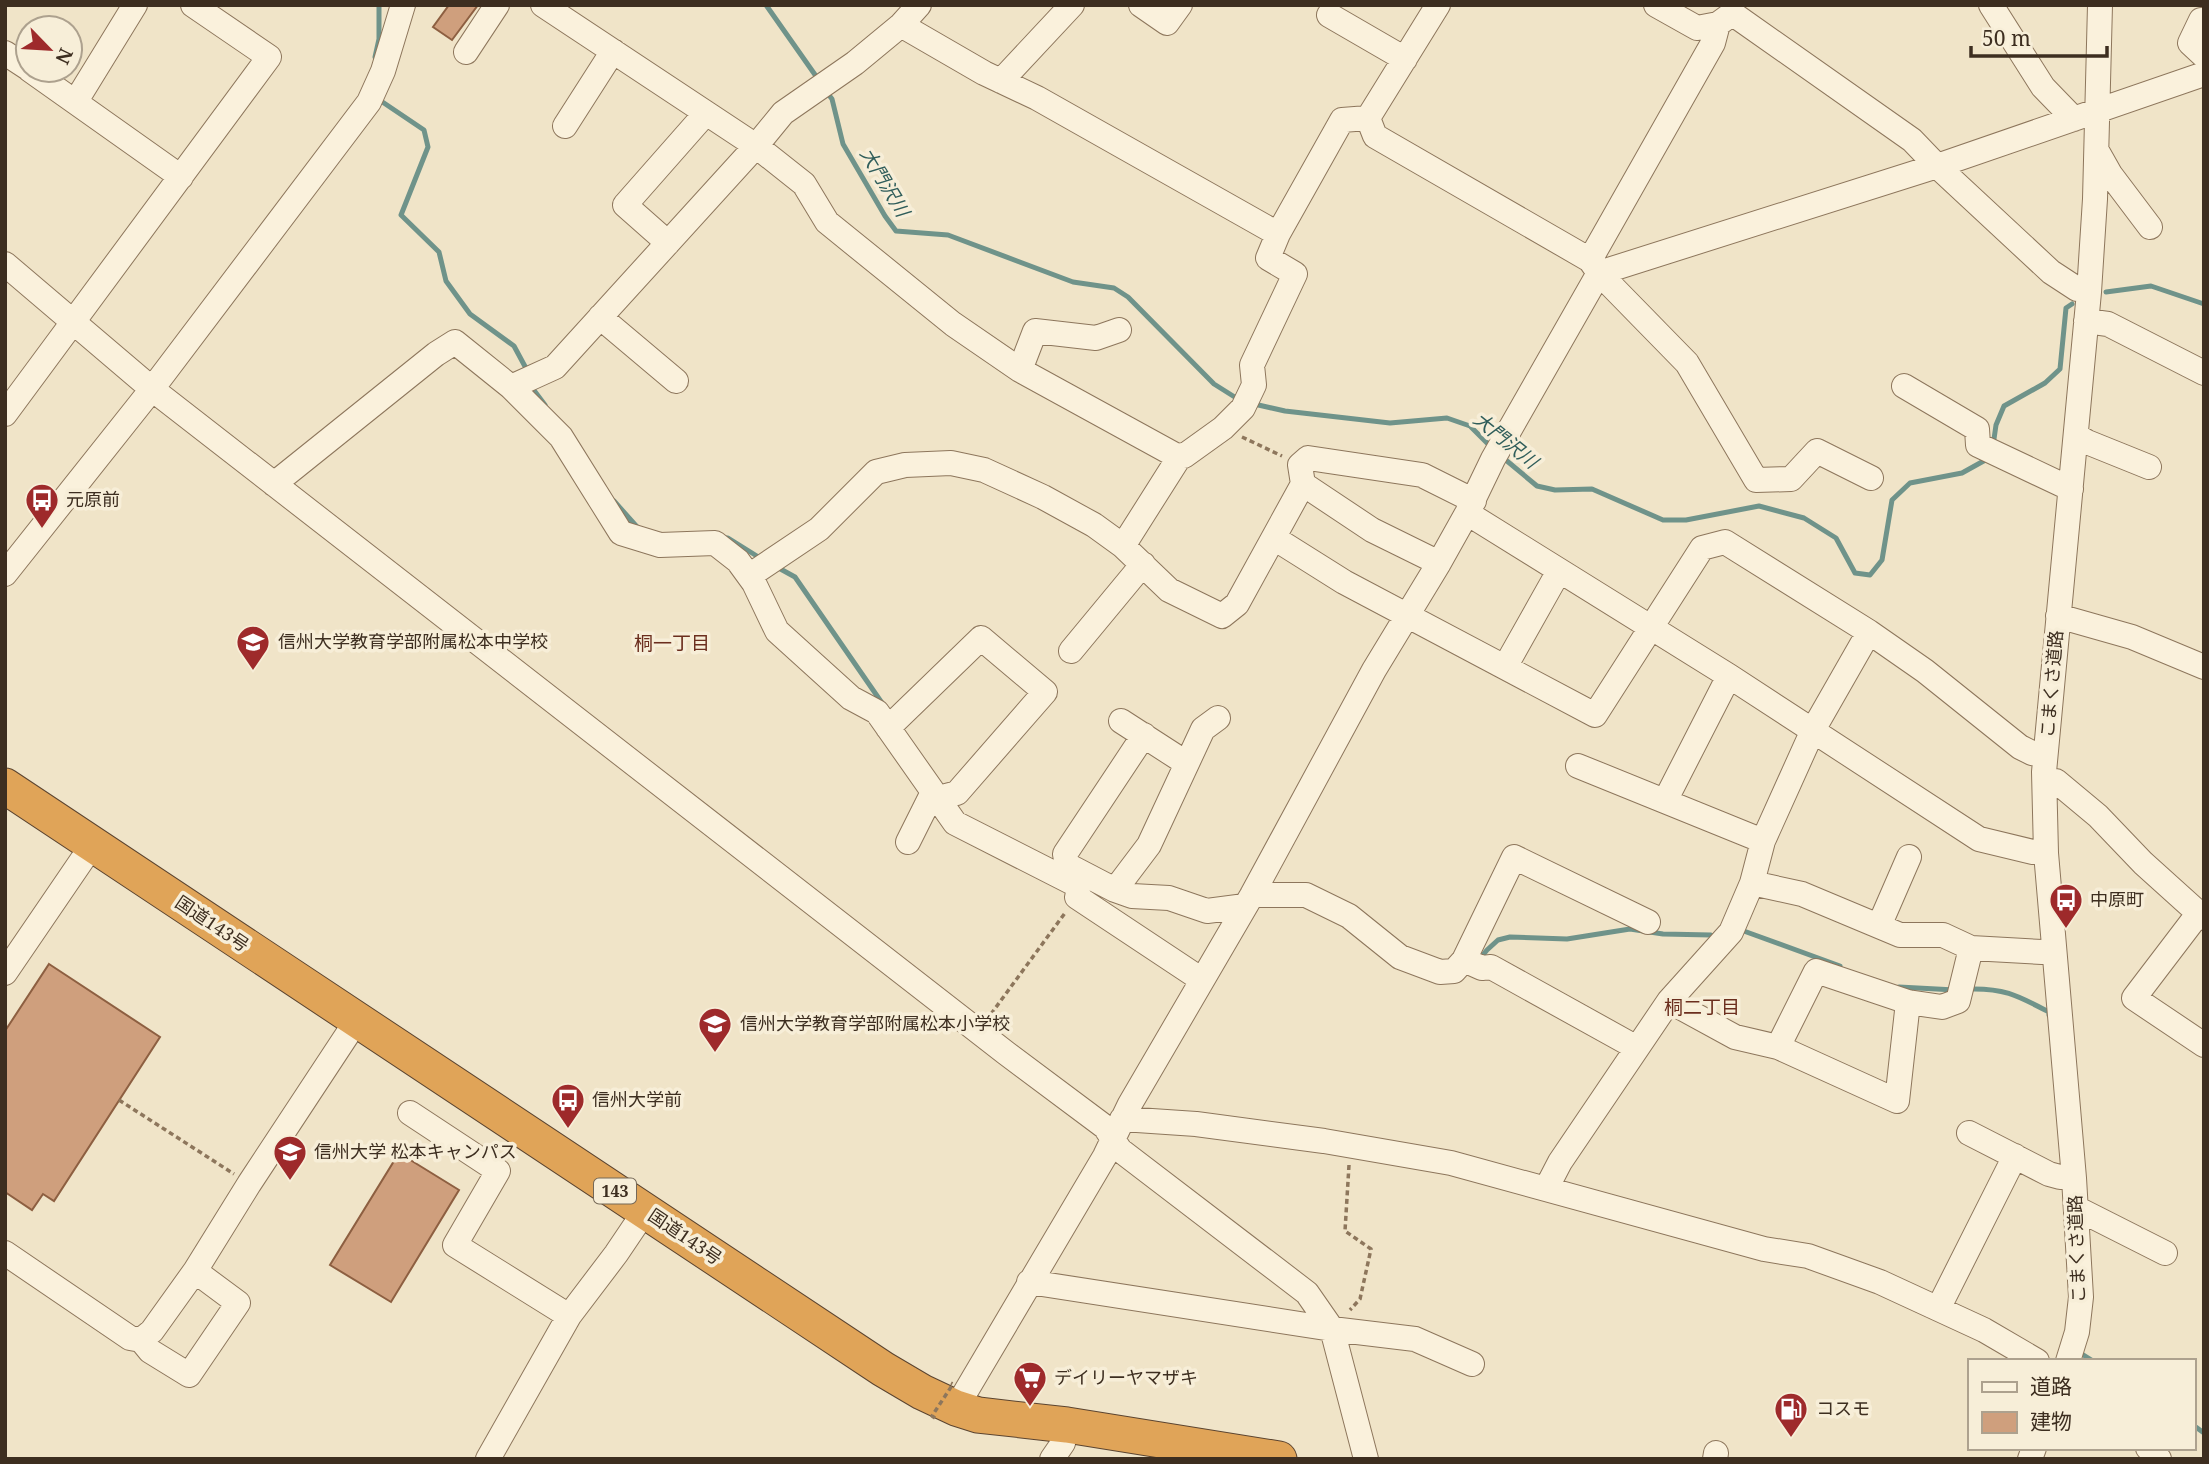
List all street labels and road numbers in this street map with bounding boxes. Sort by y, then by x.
street label: こまくさ道路 [2034,629,2068,739]
street label: 国道143号 [171,890,254,957]
road number: 143 [594,1178,636,1204]
street label: こまくさ道路 [2062,1195,2090,1303]
street label: 国道143号 [644,1203,727,1270]

